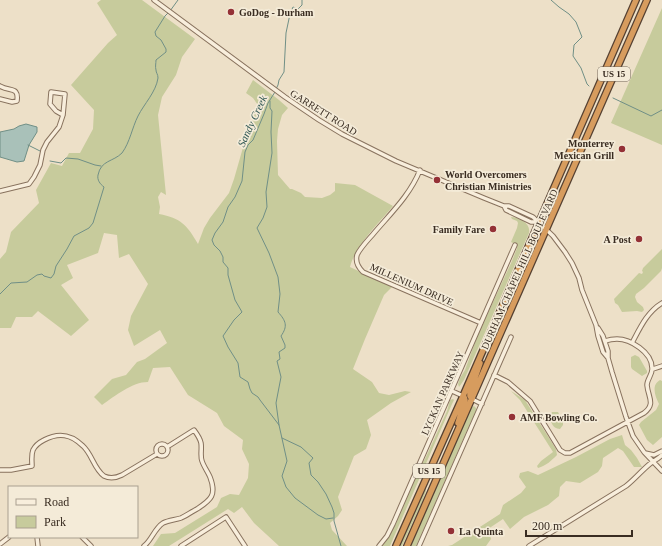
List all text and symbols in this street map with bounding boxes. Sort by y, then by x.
marker: GoDog - Durham [226,7,236,17]
place label: GoDog - Durham [239,7,314,18]
road number: US 15 [598,67,630,81]
street label: GARRETT ROAD [288,87,359,137]
water label: Sandy Creek [235,92,270,149]
place label: Monterrey Mexican Grill [554,138,614,161]
marker: Monterrey Mexican Grill [617,144,627,154]
place label: World Overcomers Christian Ministries [445,169,531,192]
marker: World Overcomers Christian Ministries [432,175,442,185]
street label: DURHAM-CHAPEL HILL BOULEVARD [479,187,560,351]
place label: Family Fare [433,224,486,235]
marker: Family Fare [488,224,498,234]
place label: A Post [604,234,632,245]
marker: A Post [634,234,644,244]
street label: MILLENIUM DRIVE [368,261,455,308]
street label: LYCKAN PARKWAY [419,349,466,437]
marker: AMF Bowling Co. [507,412,517,422]
place label: AMF Bowling Co. [520,412,598,423]
road number: US 15 [413,464,445,478]
legend [8,486,138,538]
text: Road [44,495,69,509]
scale bar [526,512,632,538]
text: Park [44,515,66,529]
text: 200 m [532,519,563,533]
marker: La Quinta [446,526,456,536]
place label: La Quinta [459,526,503,537]

